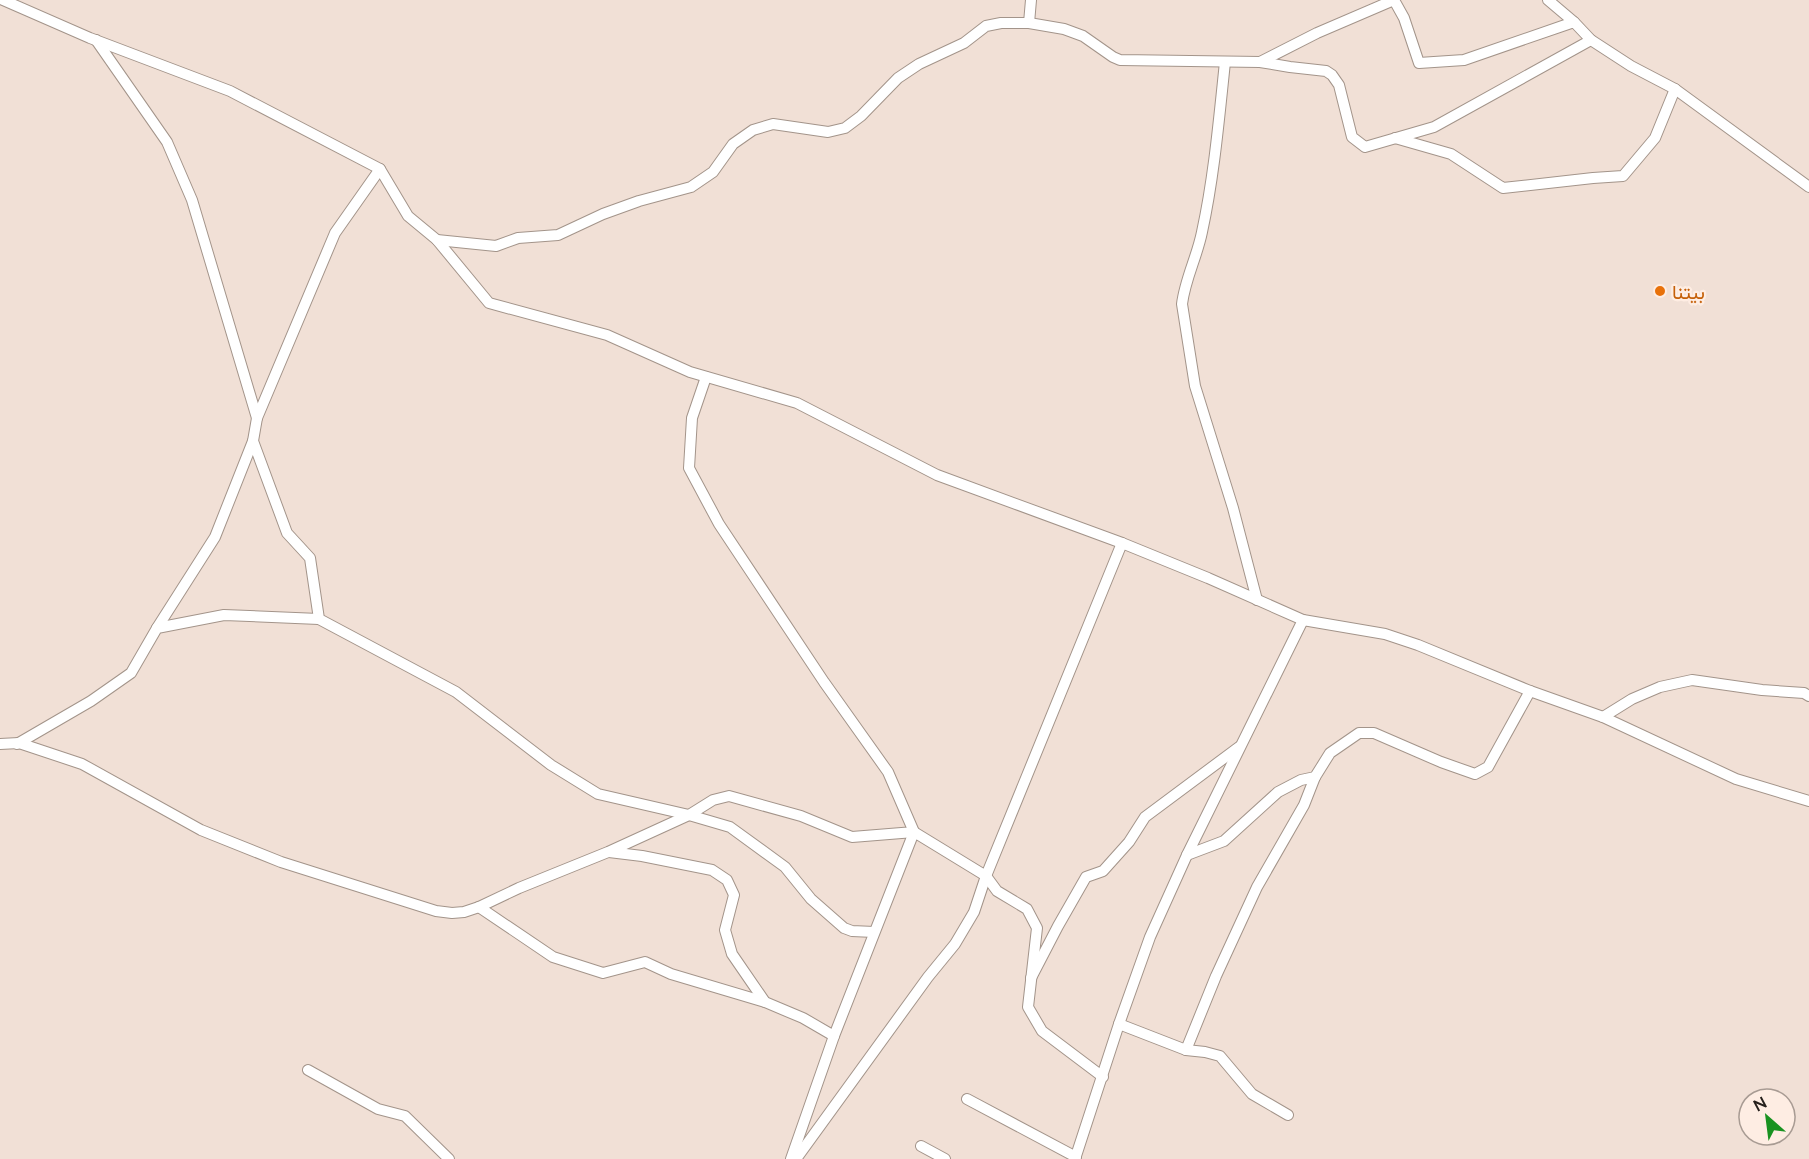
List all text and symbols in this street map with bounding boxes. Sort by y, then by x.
place label: بيتنا [1672,279,1705,304]
marker: بيتنا [1653,284,1667,298]
north arrow [1737,1087,1797,1147]
text: N [1750,1092,1770,1115]

